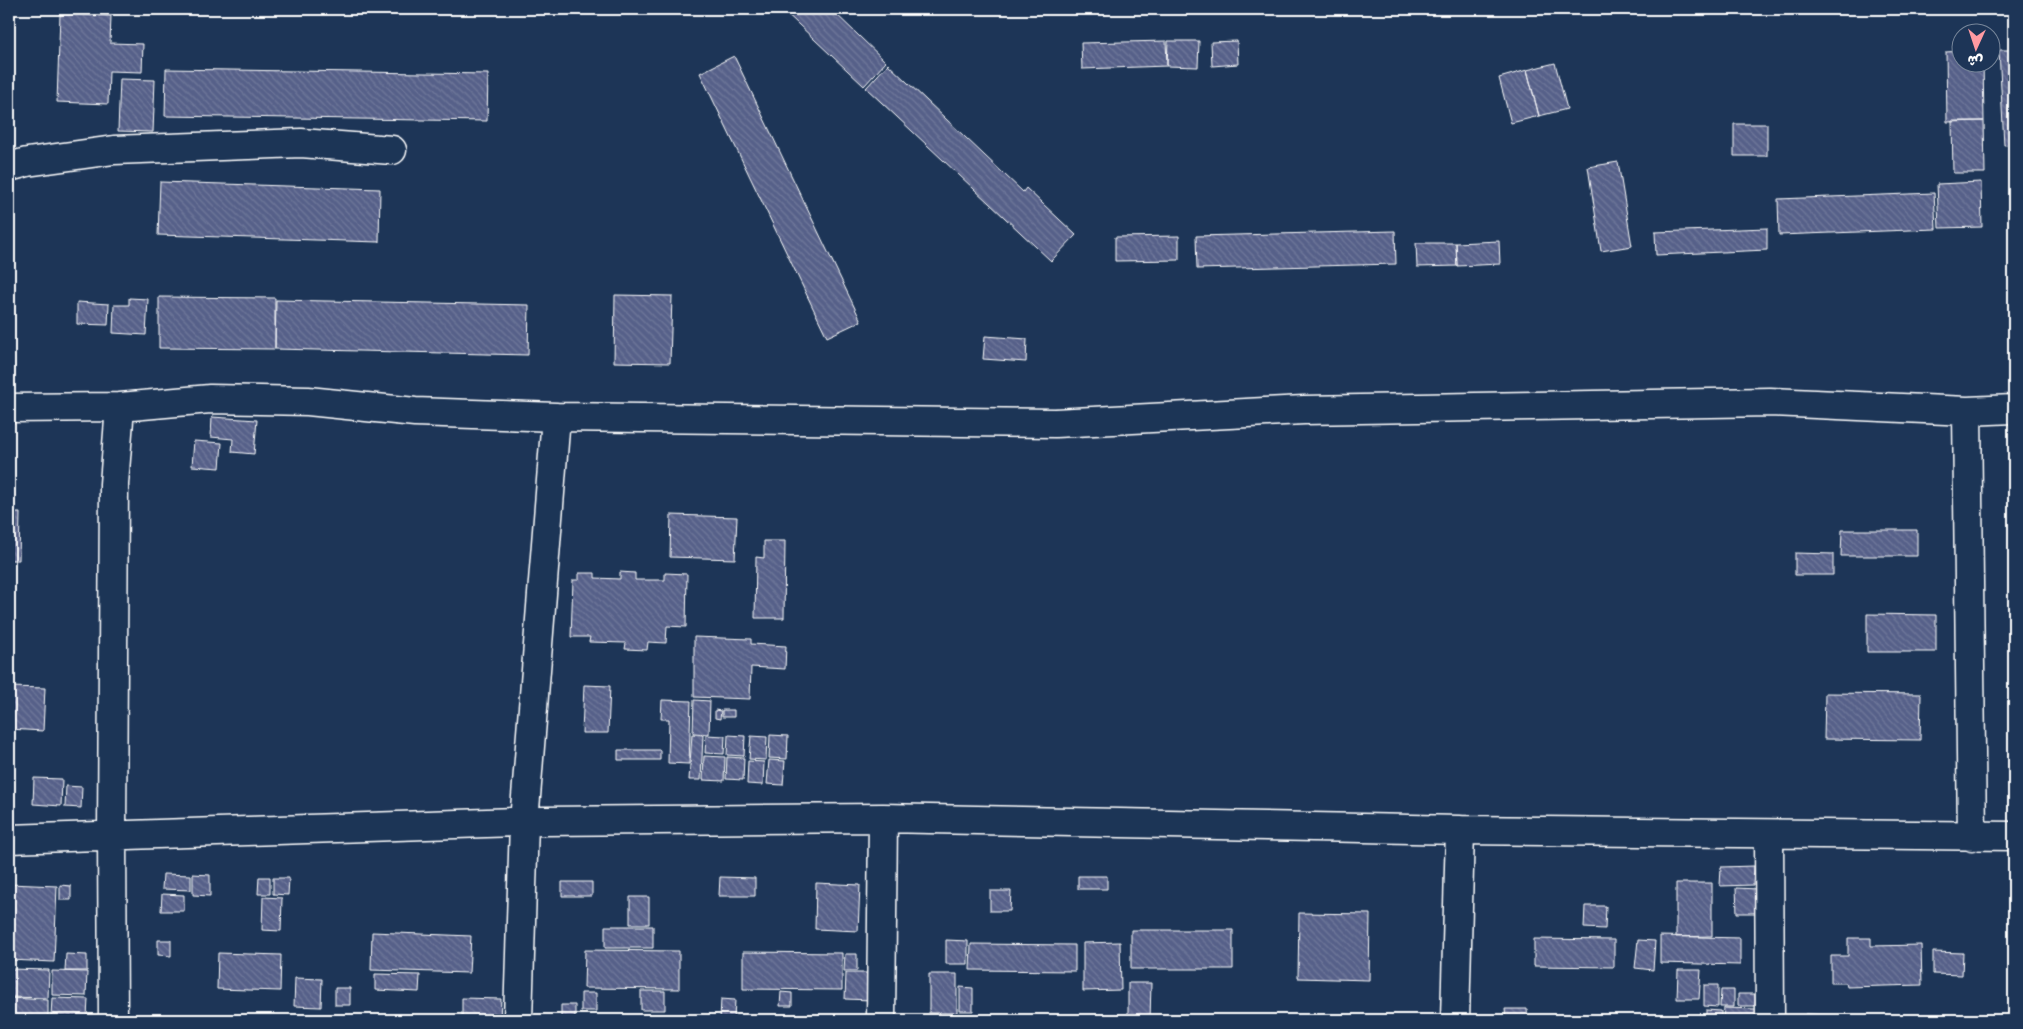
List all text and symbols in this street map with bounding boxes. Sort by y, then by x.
north arrow [1950,22,2000,72]
text: ش [1967,52,1983,69]

